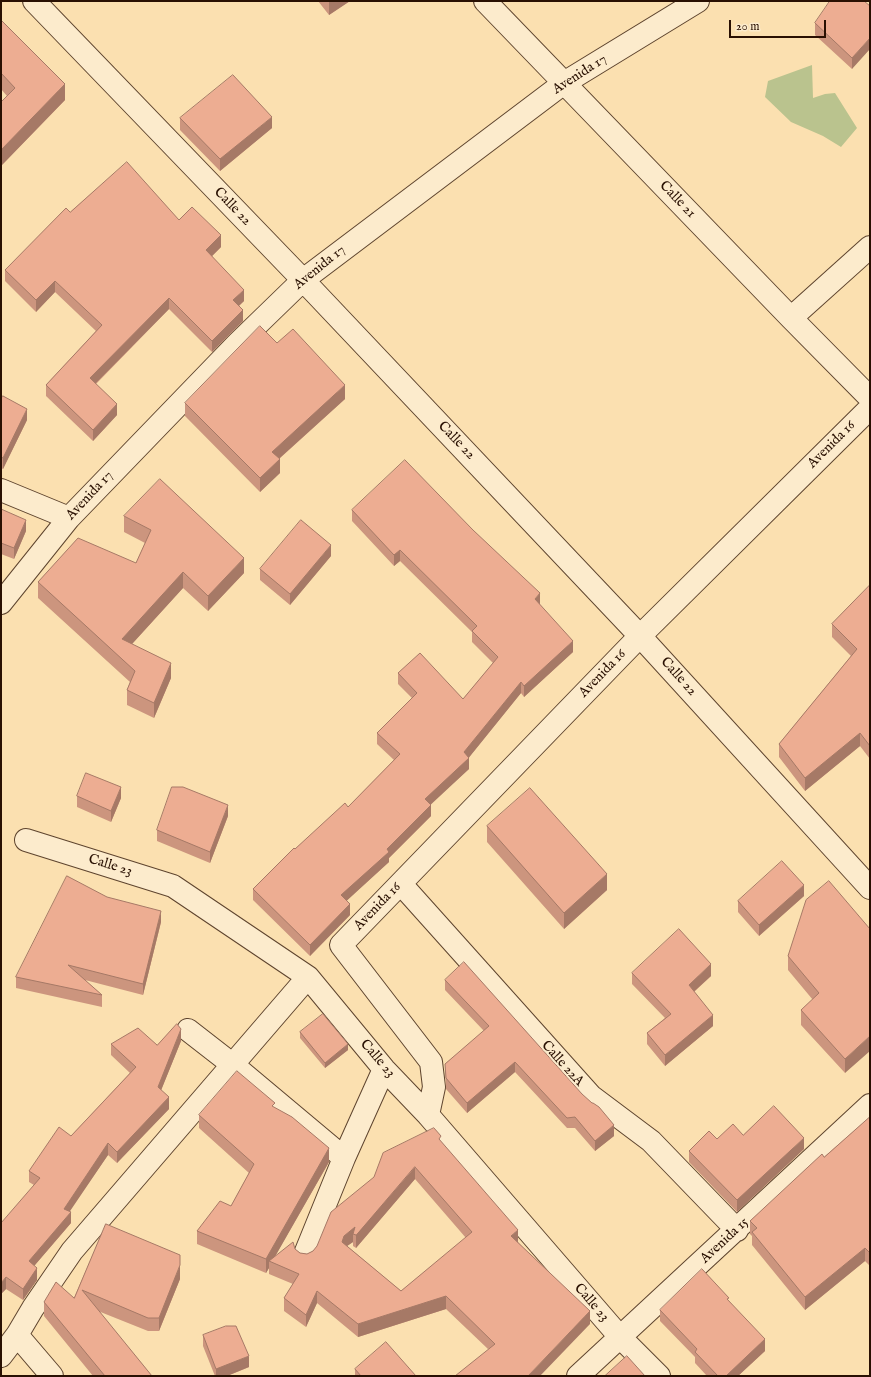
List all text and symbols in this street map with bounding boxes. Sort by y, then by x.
scale bar [731,12,828,38]
text: 20 m [736,19,759,34]
street label: Avenida 17 [550,51,610,99]
street label: Calle 21 [655,178,699,222]
street label: Calle 22 [210,185,254,229]
street label: Avenida 17 [291,242,349,294]
street label: Avenida 16 [805,418,859,472]
street label: Calle 22 [434,419,478,463]
street label: Avenida 17 [63,468,117,524]
street label: Avenida 16 [576,646,630,702]
street label: Calle 22 [656,654,700,700]
street label: Calle 23 [86,851,134,881]
street label: Avenida 16 [351,879,405,935]
street label: Calle 23 [356,1037,398,1081]
street label: Calle 22A [537,1038,587,1090]
street label: Avenida 15 [697,1214,753,1268]
street label: Calle 23 [570,1281,612,1325]

